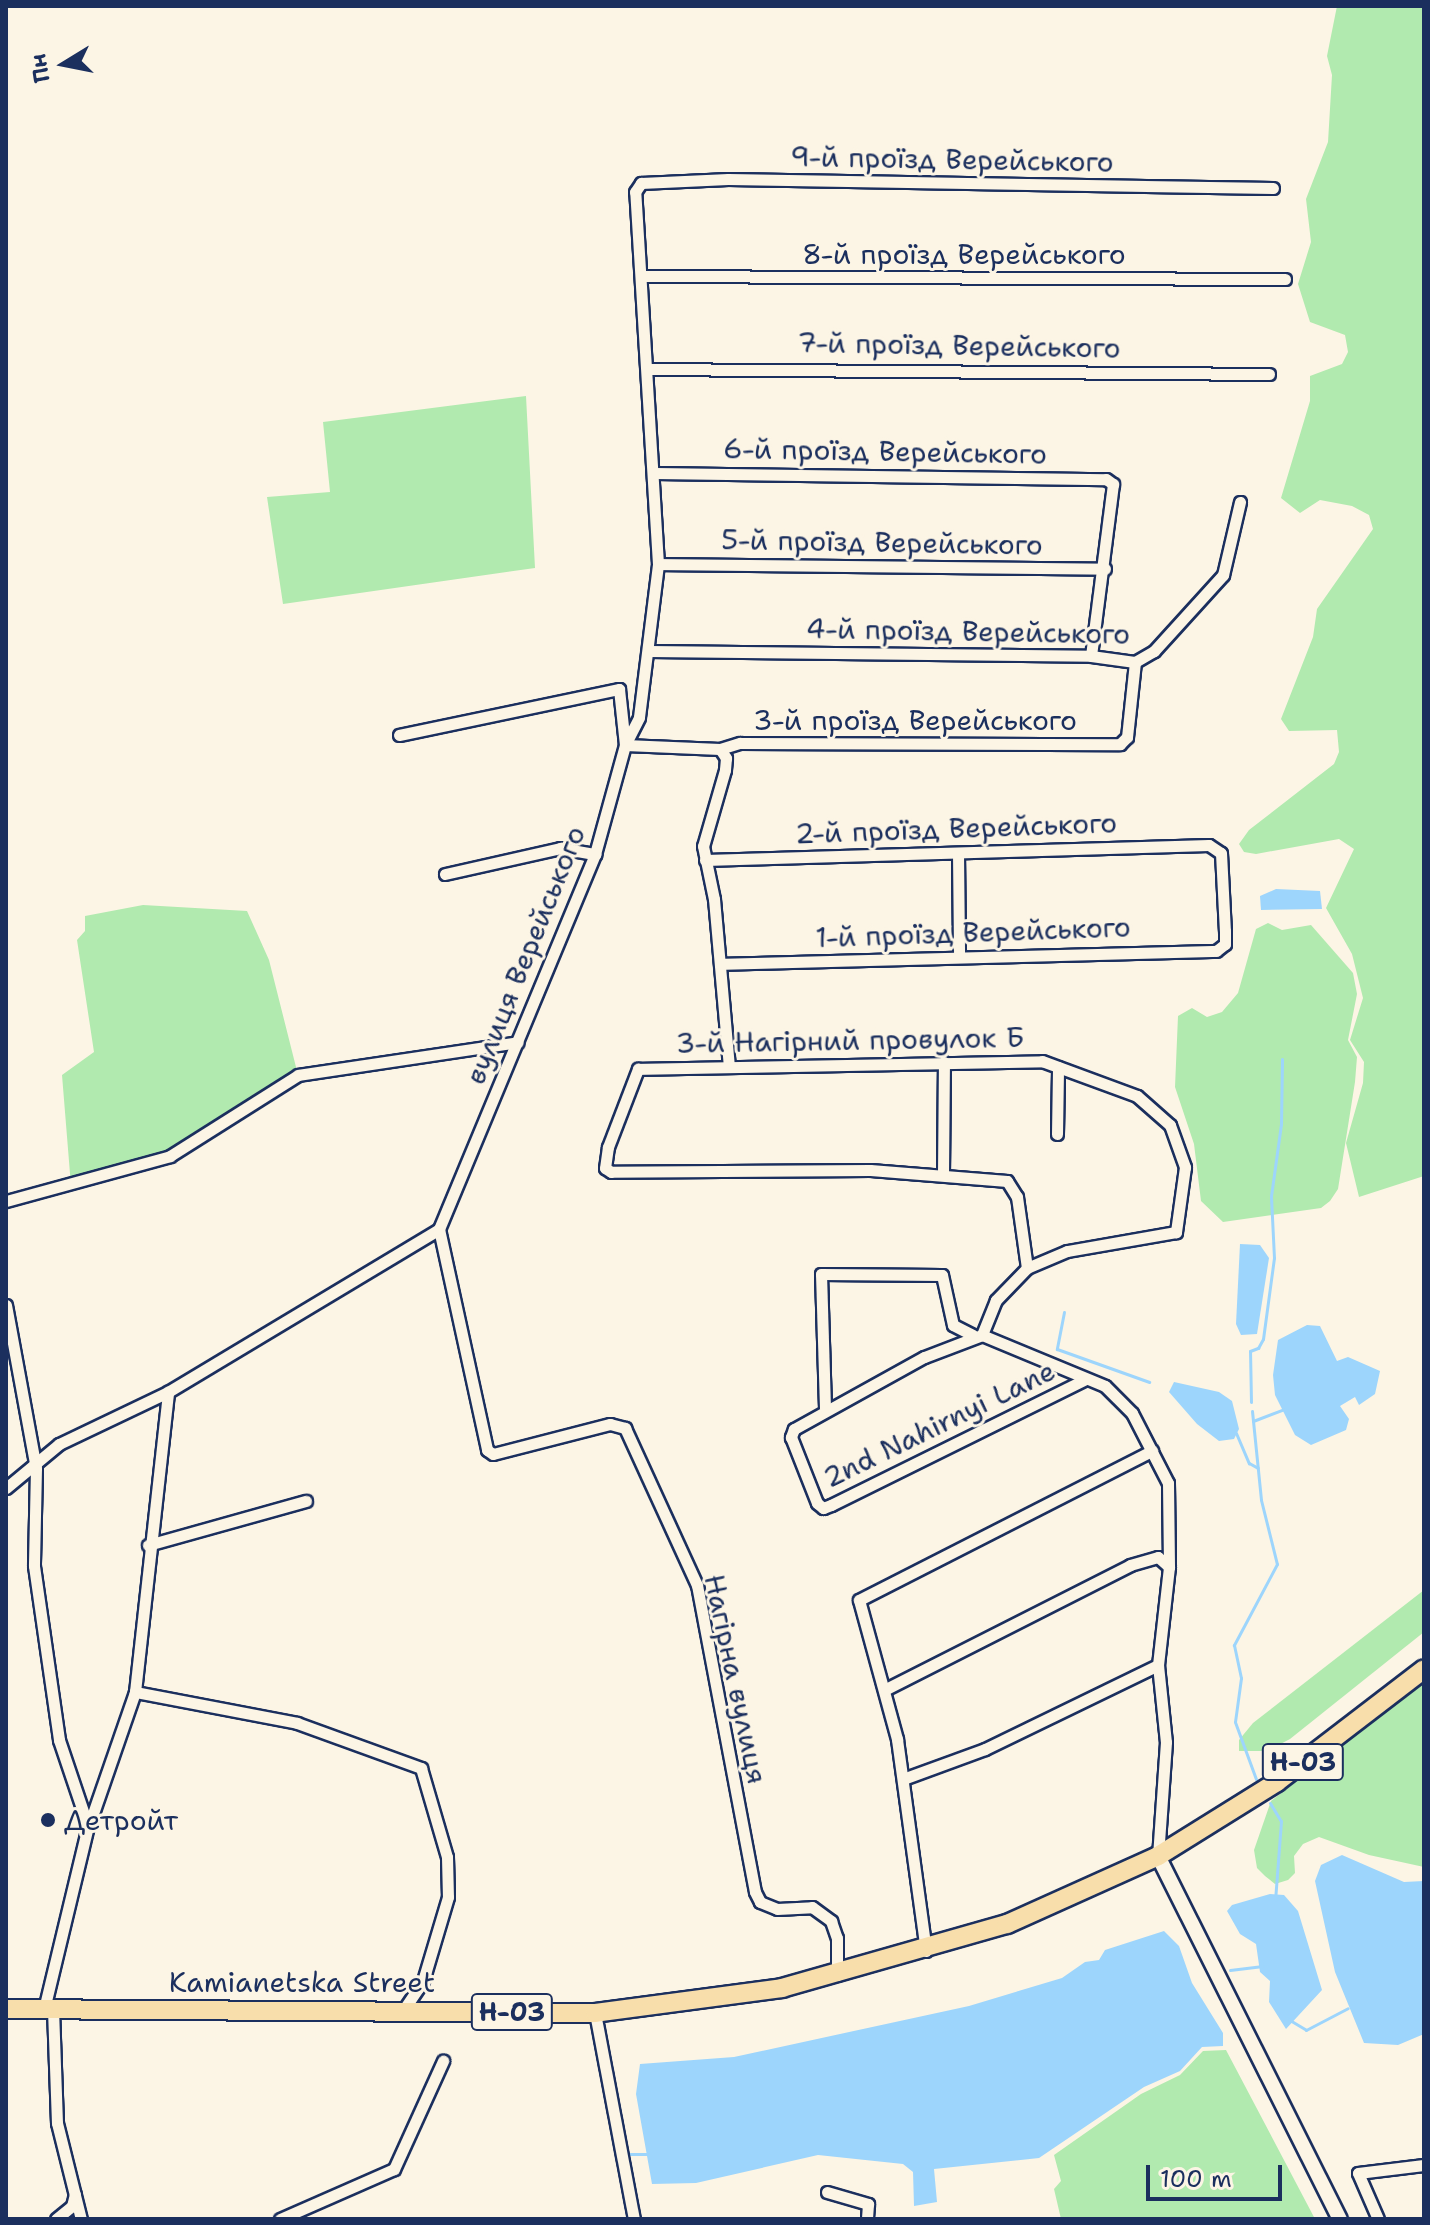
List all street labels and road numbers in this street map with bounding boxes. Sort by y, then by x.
street label: 9-й проїзд Верейського [790,139,1114,179]
street label: 8-й проїзд Верейського [802,237,1126,271]
street label: 7-й проїзд Верейського [797,325,1121,365]
street label: 6-й проїзд Верейського [723,431,1047,471]
street label: 5-й проїзд Верейського [721,522,1043,562]
street label: 4-й проїзд Верейського [806,611,1130,651]
street label: 3-й проїзд Верейського [753,703,1077,737]
street label: 2-й проїзд Верейського [794,806,1118,850]
street label: вулиця Верейського [458,821,592,1089]
street label: 1-й проїзд Верейського [815,910,1131,954]
street label: 3-й Нагірний провулок Б [675,1020,1025,1060]
street label: 2nd Nahirnyi Lane [818,1353,1060,1495]
street label: Нагірна вулиця [697,1571,775,1787]
road number: Н-03 [1261,1740,1345,1784]
street label: Kamianetska Street [169,1965,435,1999]
road number: Н-03 [470,1990,554,2034]

